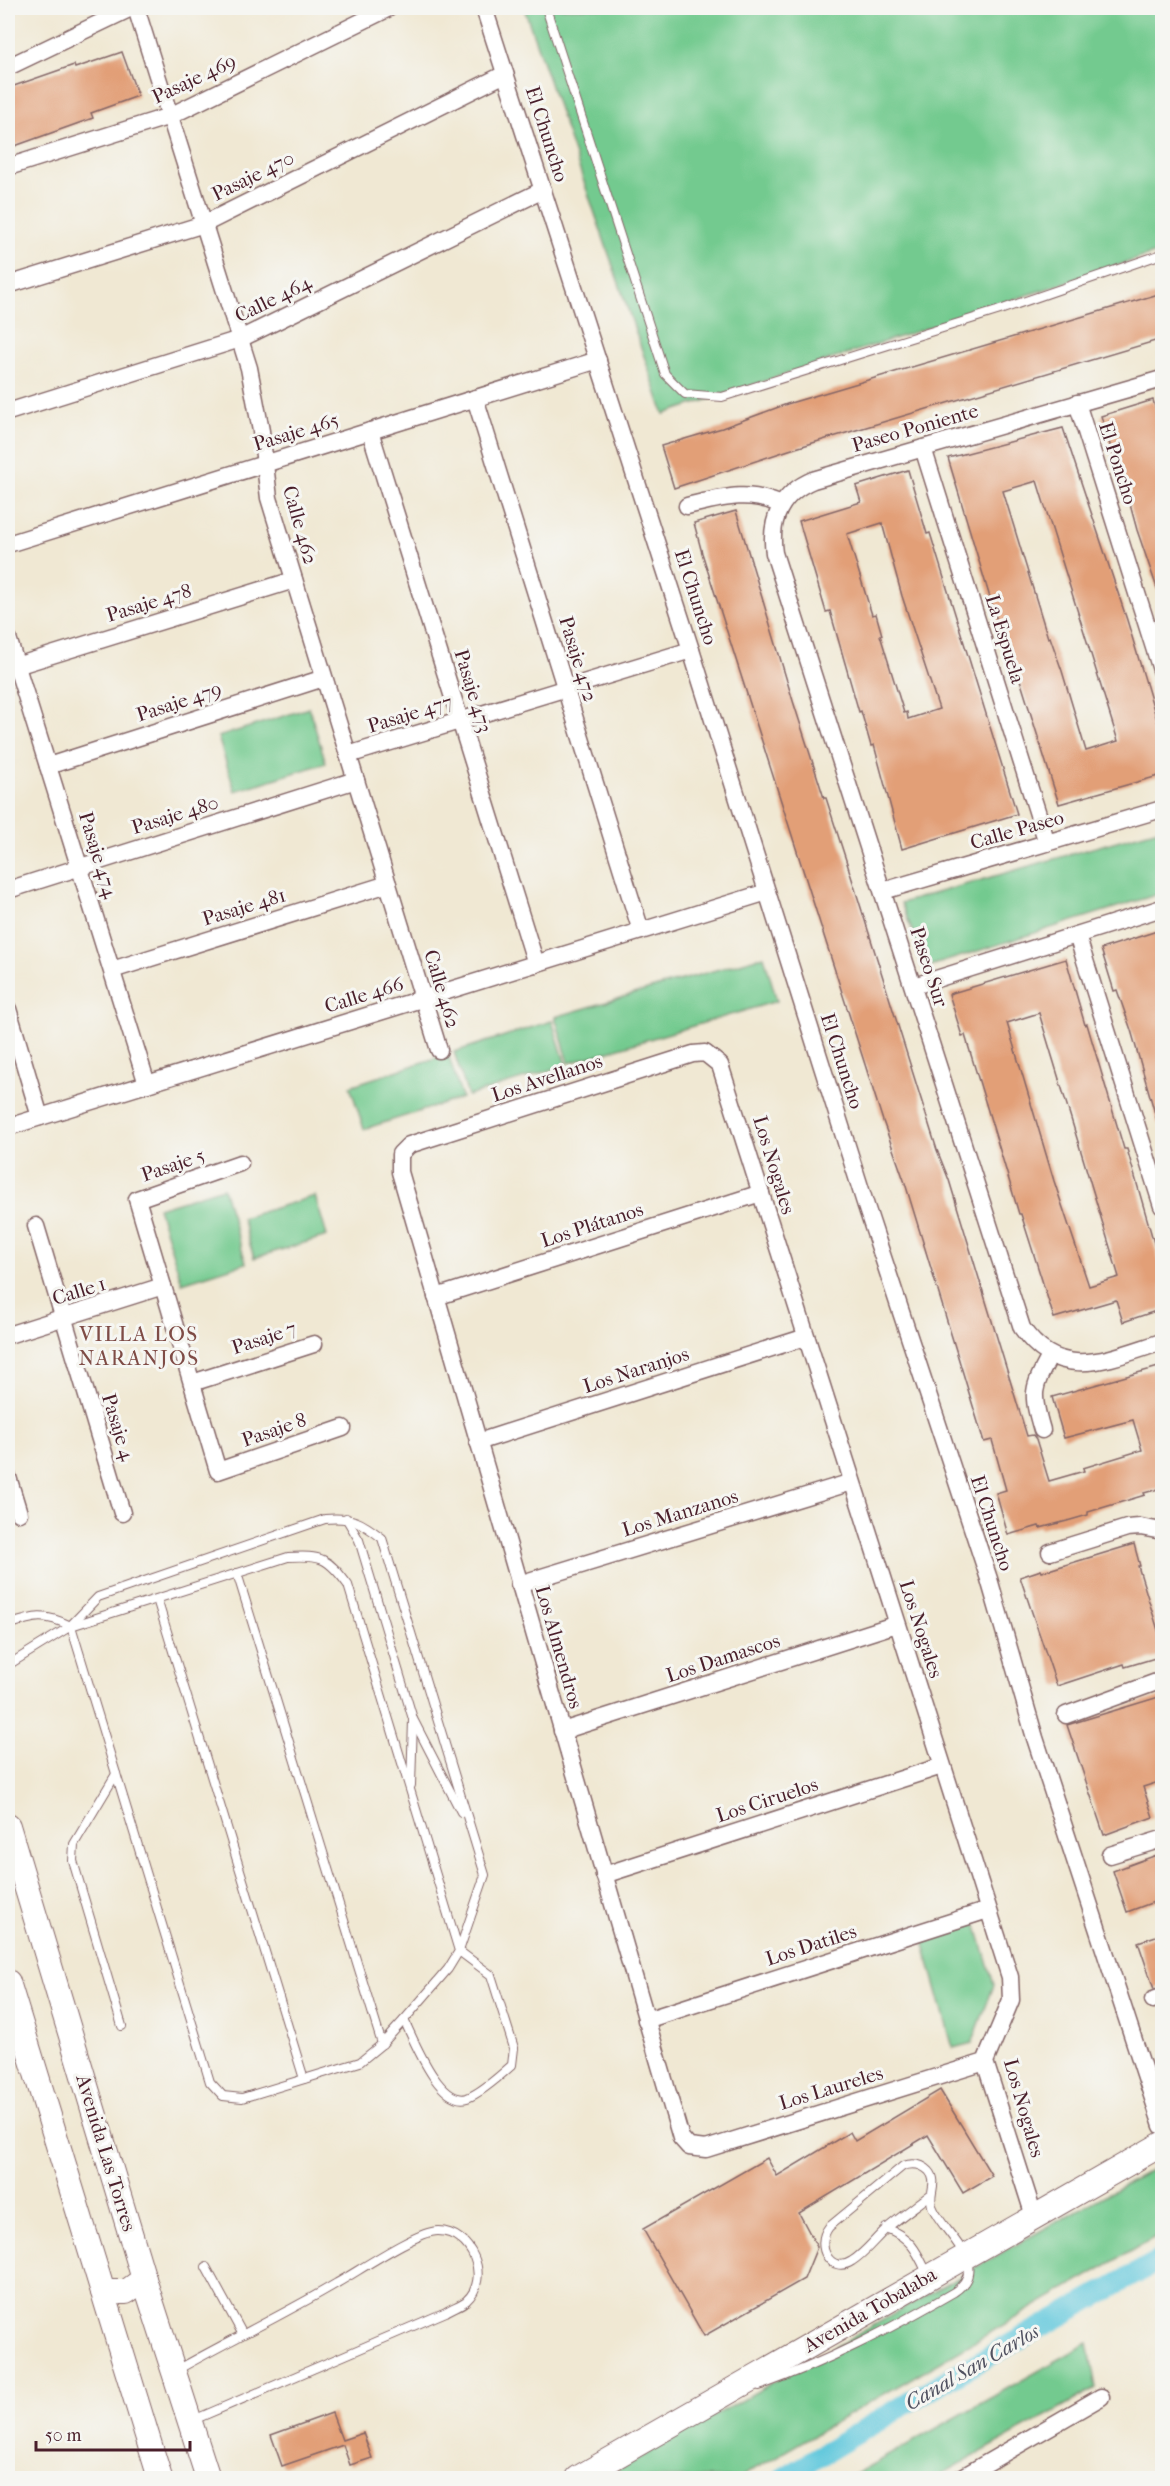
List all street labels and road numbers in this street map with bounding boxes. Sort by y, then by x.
street label: Pasaje 469 [148,50,240,108]
street label: El Chuncho [521,83,573,185]
street label: Pasaje 470 [208,146,298,206]
street label: Calle 464 [231,270,316,327]
street label: Paseo Poniente [849,399,981,457]
street label: Pasaje 465 [250,408,342,456]
street label: El Poncho [1094,419,1142,507]
street label: Calle 462 [278,483,322,567]
street label: El Chuncho [670,546,722,648]
street label: Pasaje 478 [104,579,194,627]
street label: La Espuela [981,592,1030,687]
street label: Pasaje 472 [554,614,602,704]
street label: Pasaje 473 [449,646,497,736]
street label: Pasaje 479 [133,677,225,727]
street label: Pasaje 477 [365,690,456,738]
street label: Pasaje 480 [129,791,221,839]
street label: Calle Paseo [968,806,1066,854]
street label: Pasaje 474 [74,809,122,902]
street label: Pasaje 481 [200,883,288,931]
street label: Paseo Sur [905,924,953,1010]
street label: Calle 462 [419,947,465,1031]
street label: Calle 466 [322,972,406,1018]
street label: El Chuncho [816,1010,868,1112]
street label: Los Avellanos [489,1049,605,1107]
street label: Los Nogales [748,1113,800,1217]
street label: Pasaje 5 [138,1143,208,1187]
street label: Los Plátanos [538,1198,646,1252]
street label: Calle 1 [49,1272,109,1310]
street label: Pasaje 7 [229,1317,300,1359]
street label: Los Naranjos [580,1342,692,1398]
street label: Pasaje 4 [97,1391,139,1464]
street label: Pasaje 8 [239,1408,309,1452]
street label: El Chuncho [966,1472,1018,1574]
street label: Los Manzanos [619,1484,741,1542]
street label: Los Nogales [894,1577,948,1681]
street label: Los Almendros [530,1583,588,1711]
street label: Los Damascos [663,1629,783,1687]
street label: Los Ciruelos [713,1773,821,1827]
street label: Los Datiles [763,1920,859,1970]
street label: Los Nogales [999,2056,1049,2160]
street label: Los Laureles [776,2061,886,2115]
street label: Avenida Las Torres [71,2071,141,2234]
street label: Avenida Tobalaba [799,2262,941,2358]

